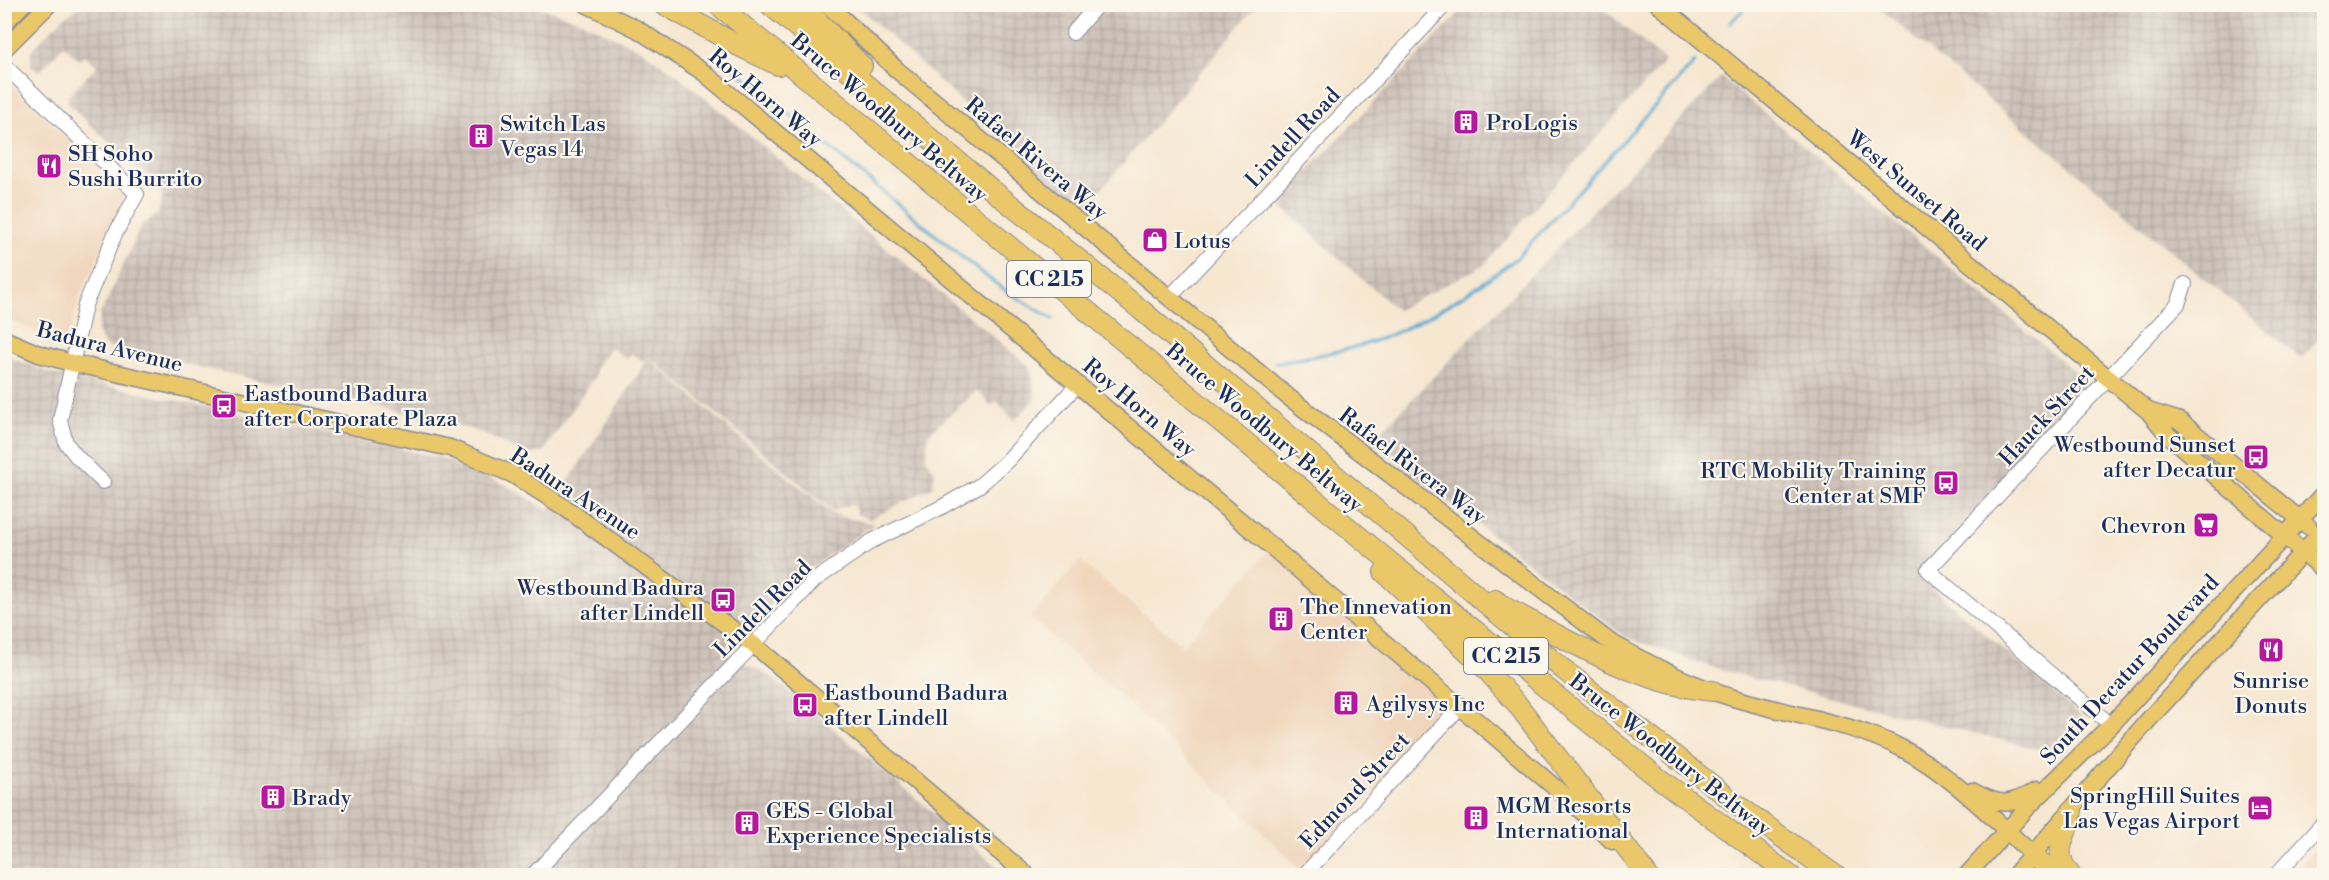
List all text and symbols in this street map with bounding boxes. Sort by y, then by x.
street label: Bruce Woodbury Beltway [784,27,993,209]
street label: Roy Horn Way [703,43,828,154]
street label: Lindell Road [1240,82,1347,194]
street label: Rafael Rivera Way [959,92,1113,227]
building icon: ProLogis [1451,107,1481,137]
place label: ProLogis [1486,110,1578,137]
place label: Switch Las Vegas 14 [499,111,606,163]
building icon: Switch Las Vegas 14 [466,121,496,151]
street label: West Sunset Road [1840,124,1992,258]
place label: SH Soho Sushi Burrito [68,141,203,193]
restaurant icon: SH Soho Sushi Burrito [34,151,64,181]
shop icon: Lotus [1140,225,1170,255]
place label: Lotus [1174,228,1231,255]
road number: CC 215 [1007,261,1091,297]
street label: Badura Avenue [33,316,185,379]
street label: Bruce Woodbury Beltway [1159,337,1368,519]
street label: Roy Horn Way [1077,353,1202,464]
street label: Hauck Street [1994,360,2101,472]
place label: Eastbound Badura after Corporate Plaza [244,381,458,433]
bus stop icon: Eastbound Badura after Corporate Plaza [209,391,239,421]
street label: Rafael Rivera Way [1333,402,1491,531]
place label: Westbound Sunset after Decatur [2053,432,2236,484]
street label: Badura Avenue [504,442,645,546]
bus stop icon: Westbound Sunset after Decatur [2241,442,2271,472]
place label: RTC Mobility Training Center at SMF [1700,458,1927,510]
bus stop icon: RTC Mobility Training Center at SMF [1931,468,1961,498]
supermarket icon: Chevron [2191,510,2221,540]
place label: Chevron [2101,513,2186,540]
street label: Lindell Road [709,554,818,664]
street label: South Decatur Boulevard [2035,569,2225,771]
place label: Westbound Badura after Lindell [516,575,705,627]
bus stop icon: Westbound Badura after Lindell [708,585,738,615]
place label: The Innevation Center [1300,594,1452,646]
building icon: The Innevation Center [1266,604,1296,634]
restaurant icon: Sunrise Donuts [2256,635,2286,665]
road number: CC 215 [1464,638,1548,674]
street label: Bruce Woodbury Beltway [1563,667,1777,843]
place label: Sunrise Donuts [2233,668,2309,720]
place label: Eastbound Badura after Lindell [824,680,1009,732]
building icon: Agilysys Inc [1331,688,1361,718]
bus stop icon: Eastbound Badura after Lindell [790,690,820,720]
place label: Agilysys Inc [1365,691,1485,718]
street label: Edmond Street [1294,727,1416,855]
building icon: Brady [258,782,288,812]
place label: SpringHill Suites Las Vegas Airport [2063,783,2240,835]
place label: Brady [291,785,352,812]
place label: MGM Resorts International [1496,793,1631,845]
hotel icon: SpringHill Suites Las Vegas Airport [2245,793,2275,823]
place label: GES - Global Experience Specialists [766,798,991,850]
building icon: MGM Resorts International [1461,803,1491,833]
building icon: GES - Global Experience Specialists [732,808,762,838]

